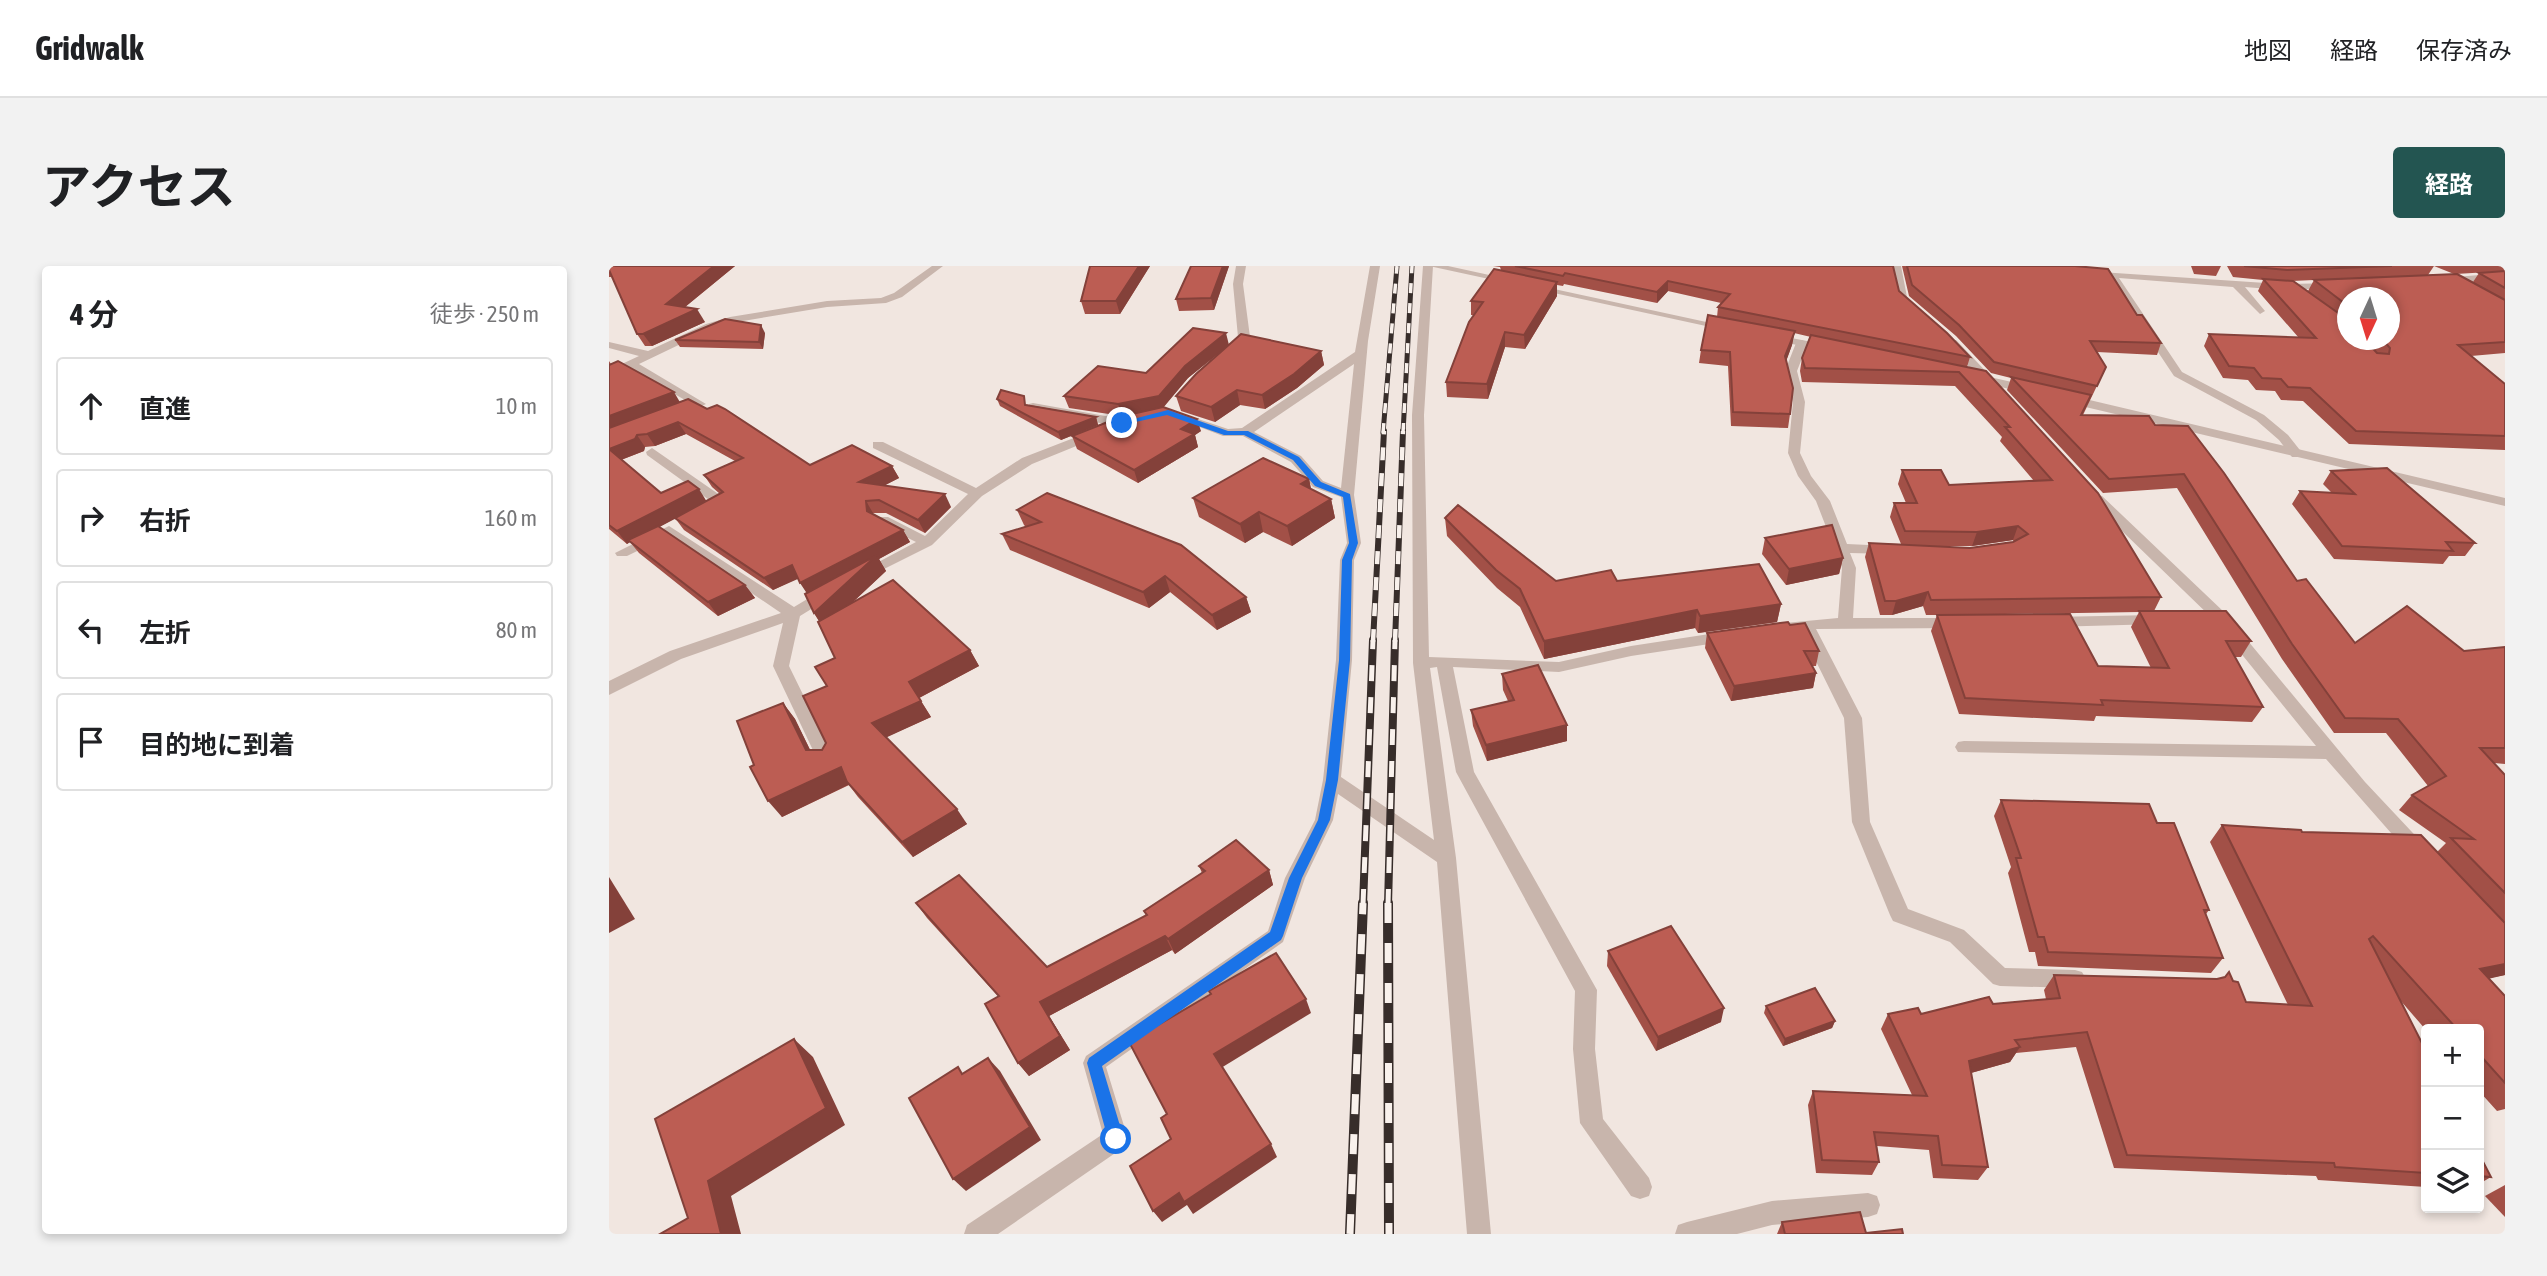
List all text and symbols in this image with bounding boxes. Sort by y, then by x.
text: Gridwalk [35,29,143,67]
text: 地図 [2244,37,2292,64]
text: 経路 [2330,37,2378,64]
text: 保存済み [2416,37,2512,64]
button: 経路 [2393,147,2505,218]
text: アクセス [42,158,236,214]
north arrow [2337,287,2400,350]
text: 4 分 [70,297,118,331]
text: 徒歩 · 250 m [430,301,539,327]
icon: ahead [72,387,110,425]
text: 10 m [496,393,537,419]
text: 直進 [139,394,191,424]
route end [1106,407,1137,438]
icon: right [72,499,110,537]
text: 160 m [485,505,537,531]
text: 右折 [139,506,191,536]
icon: left [72,611,110,649]
text: 80 m [496,617,537,643]
text: 左折 [139,618,191,648]
icon: arrive [72,723,110,761]
text: 目的地に到着 [139,730,295,760]
map controls [2421,1024,2484,1213]
button: + [2421,1024,2484,1087]
button: − [2421,1087,2484,1150]
route start [1100,1123,1131,1154]
button: layers [2421,1150,2484,1213]

